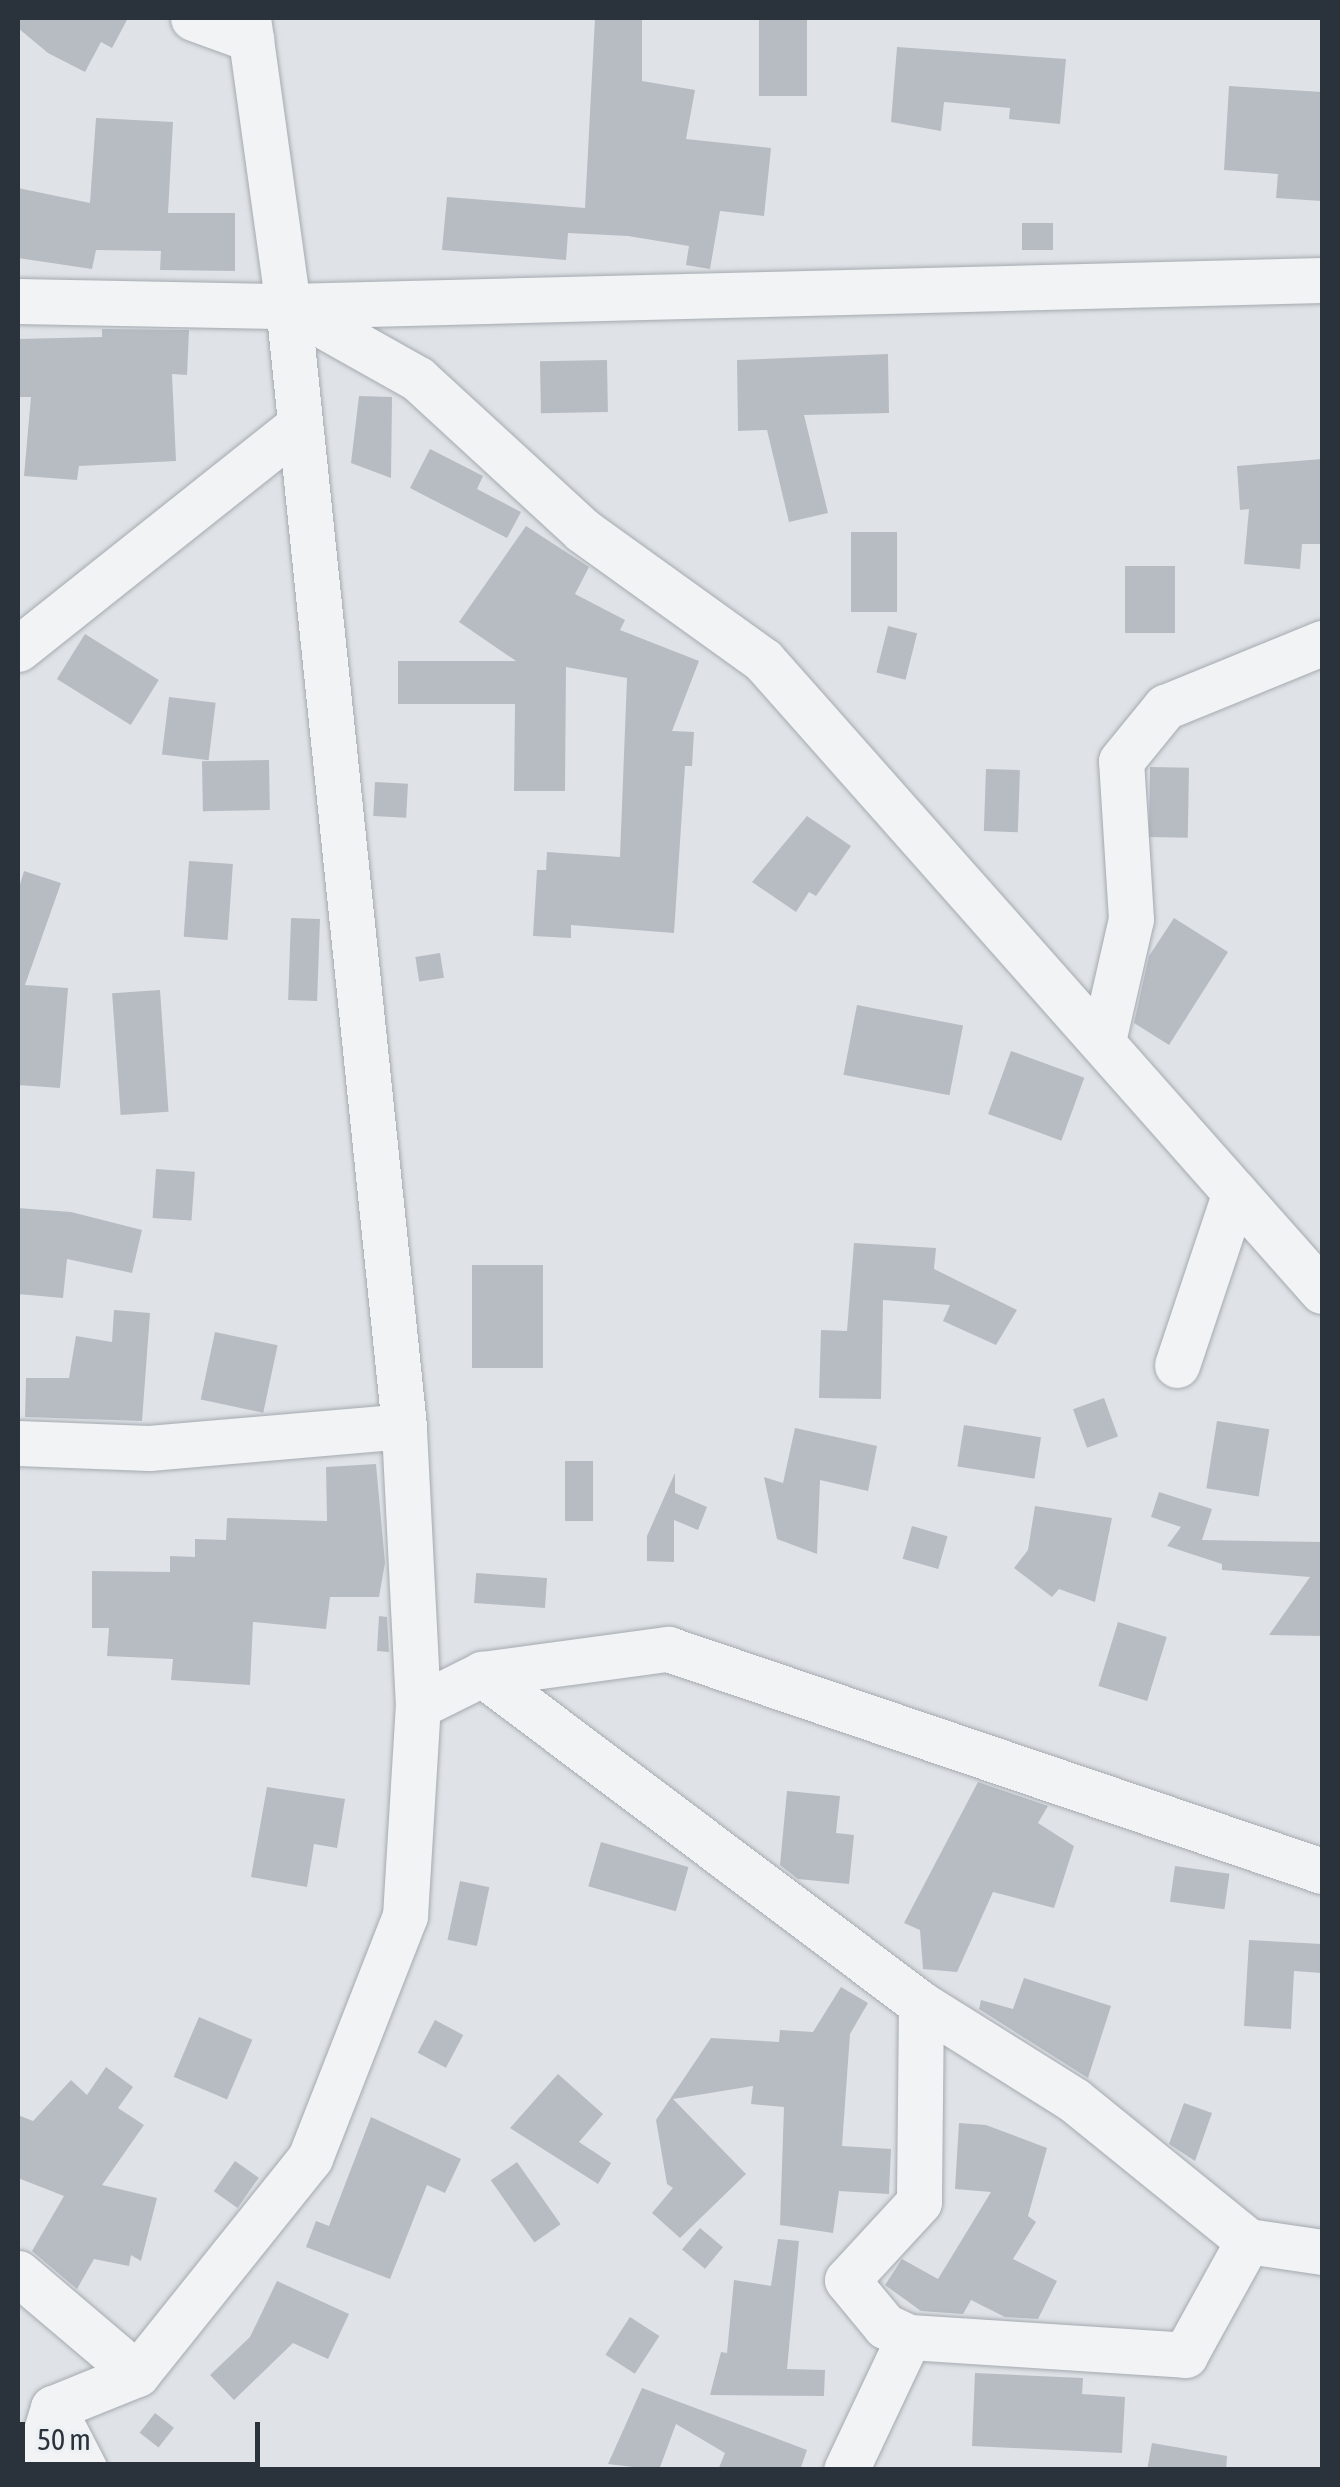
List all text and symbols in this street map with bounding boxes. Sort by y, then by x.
scale bar [25,2402,265,2464]
text: 50 m [37,2422,91,2456]

